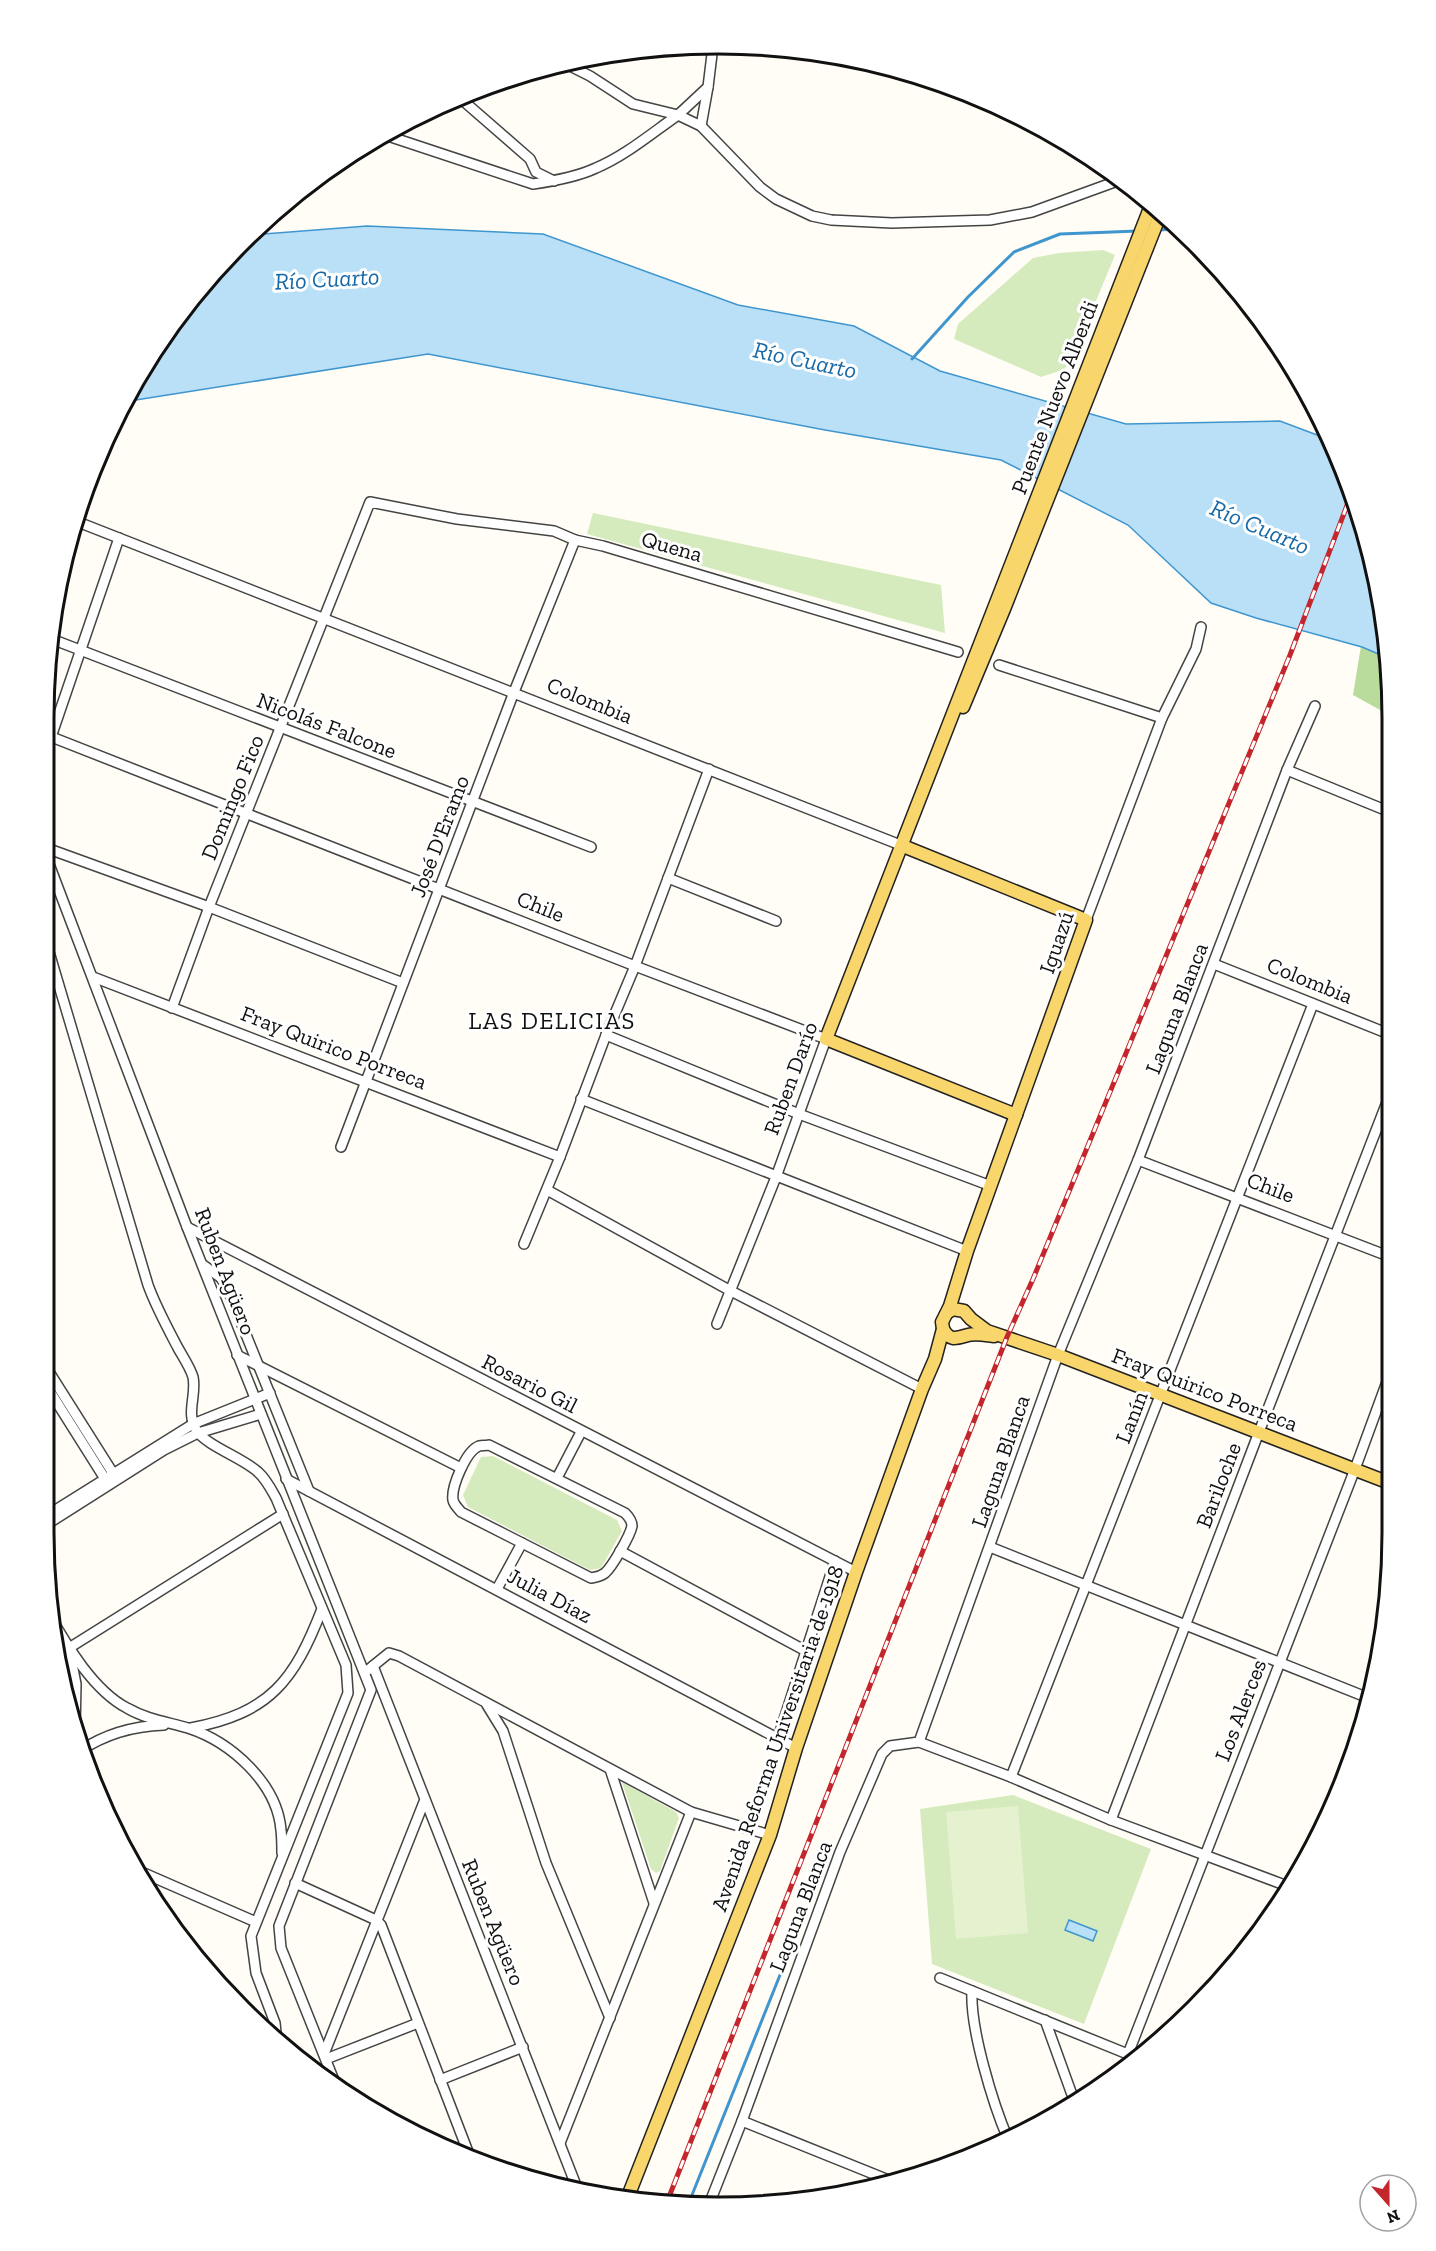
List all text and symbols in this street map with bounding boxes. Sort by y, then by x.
water label: Río Cuarto [274,261,380,296]
street label: Puente Nuevo Alberdi [1005,296,1104,498]
water label: Río Cuarto [751,334,860,385]
water label: Río Cuarto [1206,493,1314,560]
street label: Quena [638,525,706,568]
street label: Colombia [543,671,637,730]
street label: Nicolás Falcone [253,686,400,764]
street label: Domingo Fico [195,731,270,864]
street label: José D'Eramo [404,771,475,901]
street label: Chile [513,885,569,928]
street label: Iguazú [1033,907,1080,977]
street label: Laguna Blanca [1139,938,1214,1078]
street label: Colombia [1263,951,1357,1010]
street label: Fray Quirico Porreca [237,1000,431,1095]
district label: LAS DELICIAS [468,1006,636,1035]
street label: Ruben Darío [758,1018,823,1138]
street label: Chile [1243,1166,1298,1209]
street label: Ruben Agüero [189,1204,262,1339]
street label: Fray Quirico Porreca [1108,1342,1302,1437]
street label: Rosario Gil [477,1348,582,1419]
street label: Lanín [1109,1387,1154,1447]
street label: Laguna Blanca [965,1391,1036,1531]
street label: Bariloche [1190,1439,1247,1532]
street label: Julia Díaz [503,1562,597,1629]
street label: Avenida Reforma Universitaria de 1918 [705,1562,850,1915]
street label: Los Alerces [1209,1655,1272,1765]
street label: Laguna Blanca [763,1836,838,1976]
street label: Ruben Agüero [456,1855,531,1989]
north arrow [1358,2173,1418,2233]
text: N [1384,2205,1402,2228]

